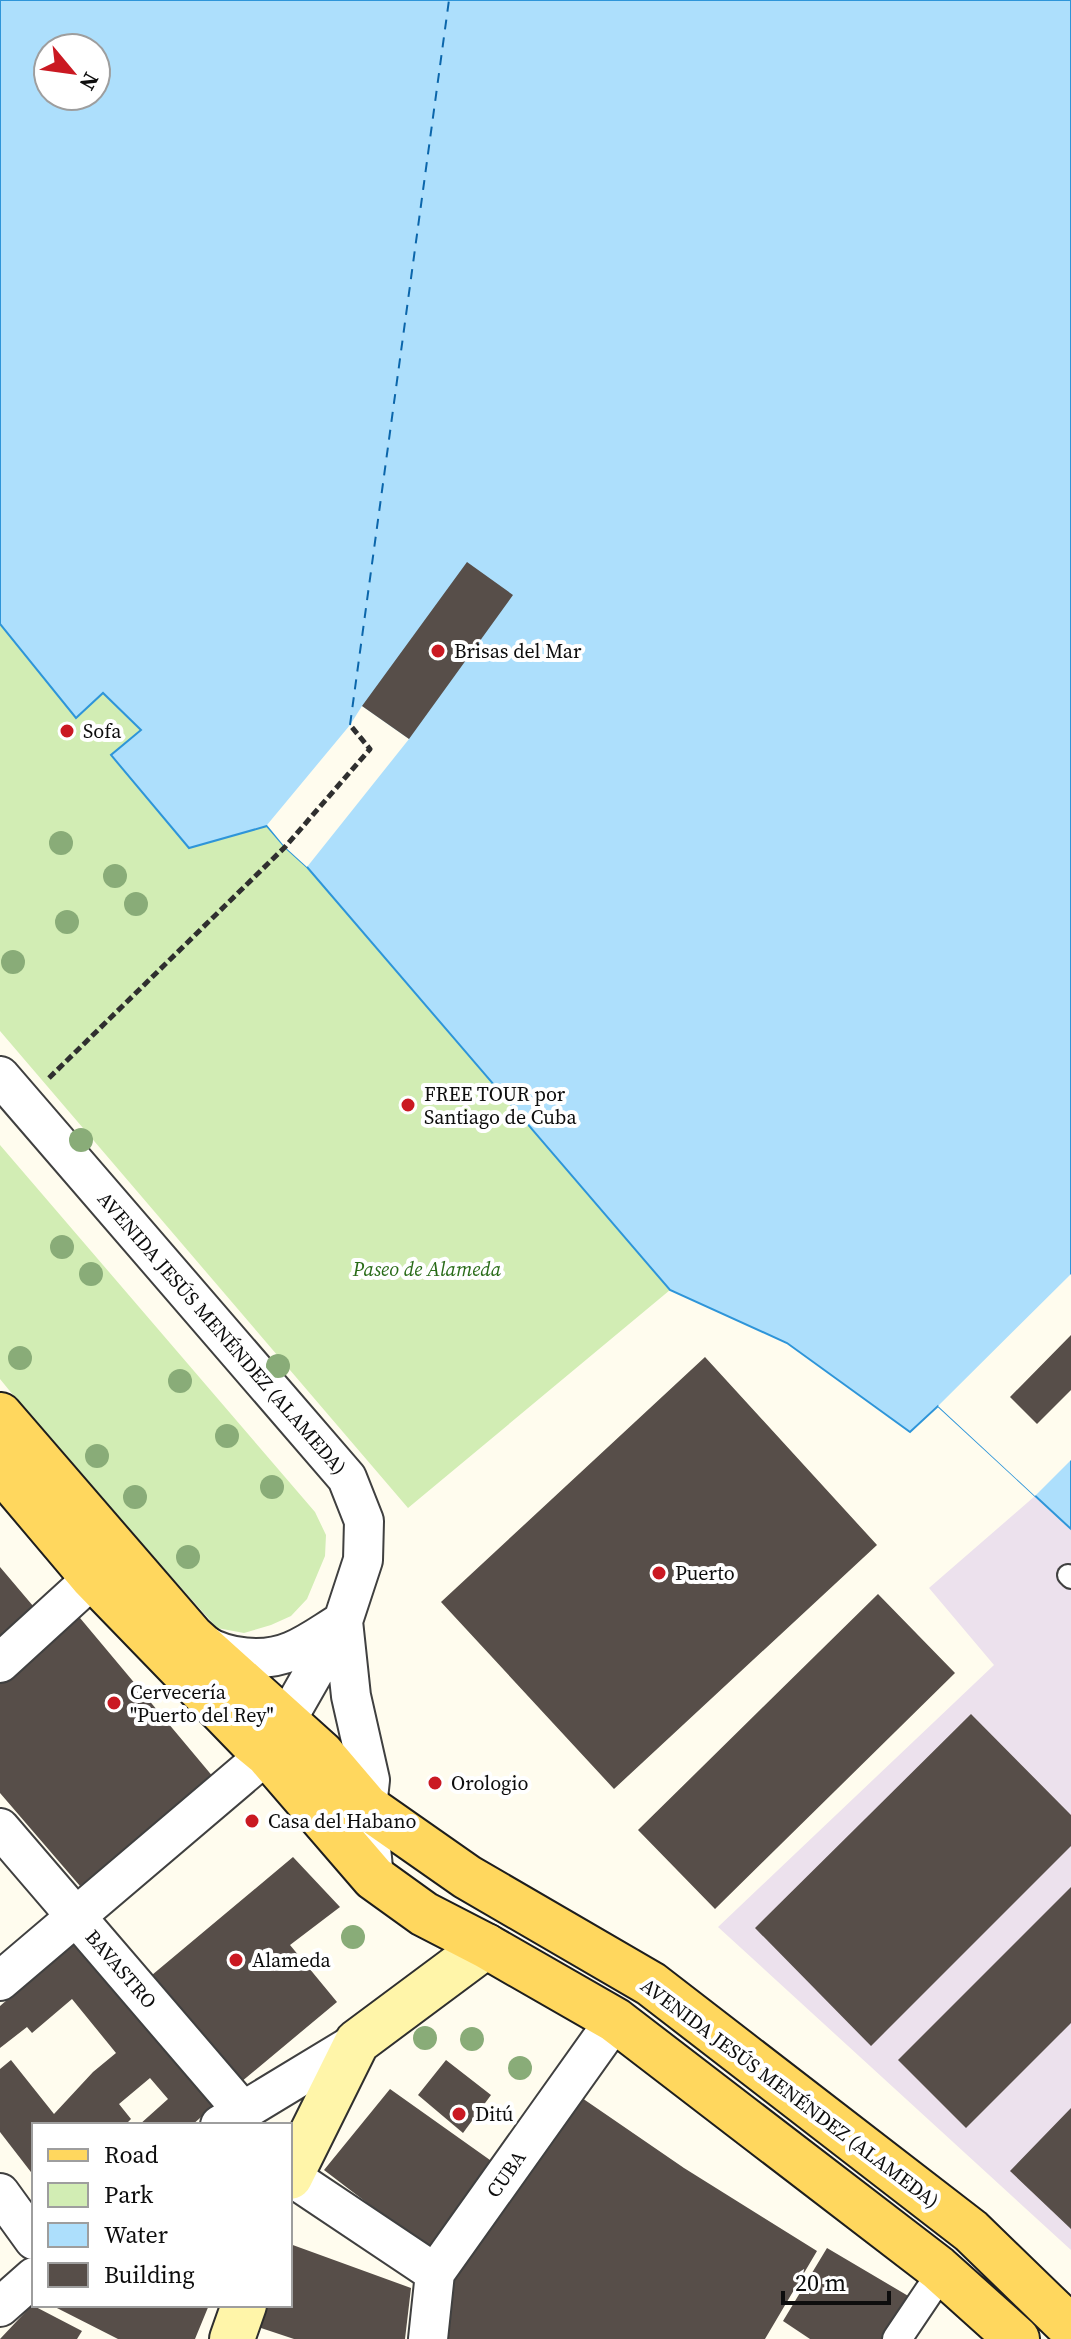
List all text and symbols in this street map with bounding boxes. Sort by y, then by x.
north arrow [32,32,112,112]
text: N [72,67,106,96]
place label: Brisas del Mar [454,637,582,665]
marker: Brisas del Mar [429,642,447,660]
place label: Sofa [83,717,122,745]
marker: Sofa [58,722,76,740]
place label: FREE TOUR por Santiago de Cuba [424,1080,577,1131]
marker: FREE TOUR por Santiago de Cuba [399,1096,417,1114]
street label: AVENIDA JESÚS MENÉNDEZ (ALAMEDA) [91,1185,353,1481]
park label: Paseo de Alameda [352,1255,502,1283]
place label: Puerto [675,1559,735,1587]
marker: Puerto [650,1564,668,1582]
place label: Cervecería "Puerto del Rey" [130,1678,274,1729]
marker: Cervecería "Puerto del Rey" [105,1694,123,1712]
place label: Orologio [451,1769,528,1797]
marker: Orologio [426,1774,444,1792]
place label: Casa del Habano [268,1807,417,1835]
marker: Casa del Habano [243,1812,261,1830]
street label: BAVASTRO [79,1924,163,2014]
place label: Alameda [252,1946,331,1974]
marker: Alameda [227,1951,245,1969]
street label: AVENIDA JESÚS MENÉNDEZ (ALAMEDA) [635,1971,945,2215]
place label: Ditú [475,2100,513,2128]
marker: Ditú [450,2105,468,2123]
legend [32,2123,292,2307]
text: Road [104,2138,159,2171]
street label: CUBA [480,2144,533,2203]
text: Park [104,2178,154,2211]
text: Water [104,2218,168,2251]
scale bar [783,2255,889,2305]
text: Building [104,2258,195,2291]
text: 20 m [795,2266,846,2299]

